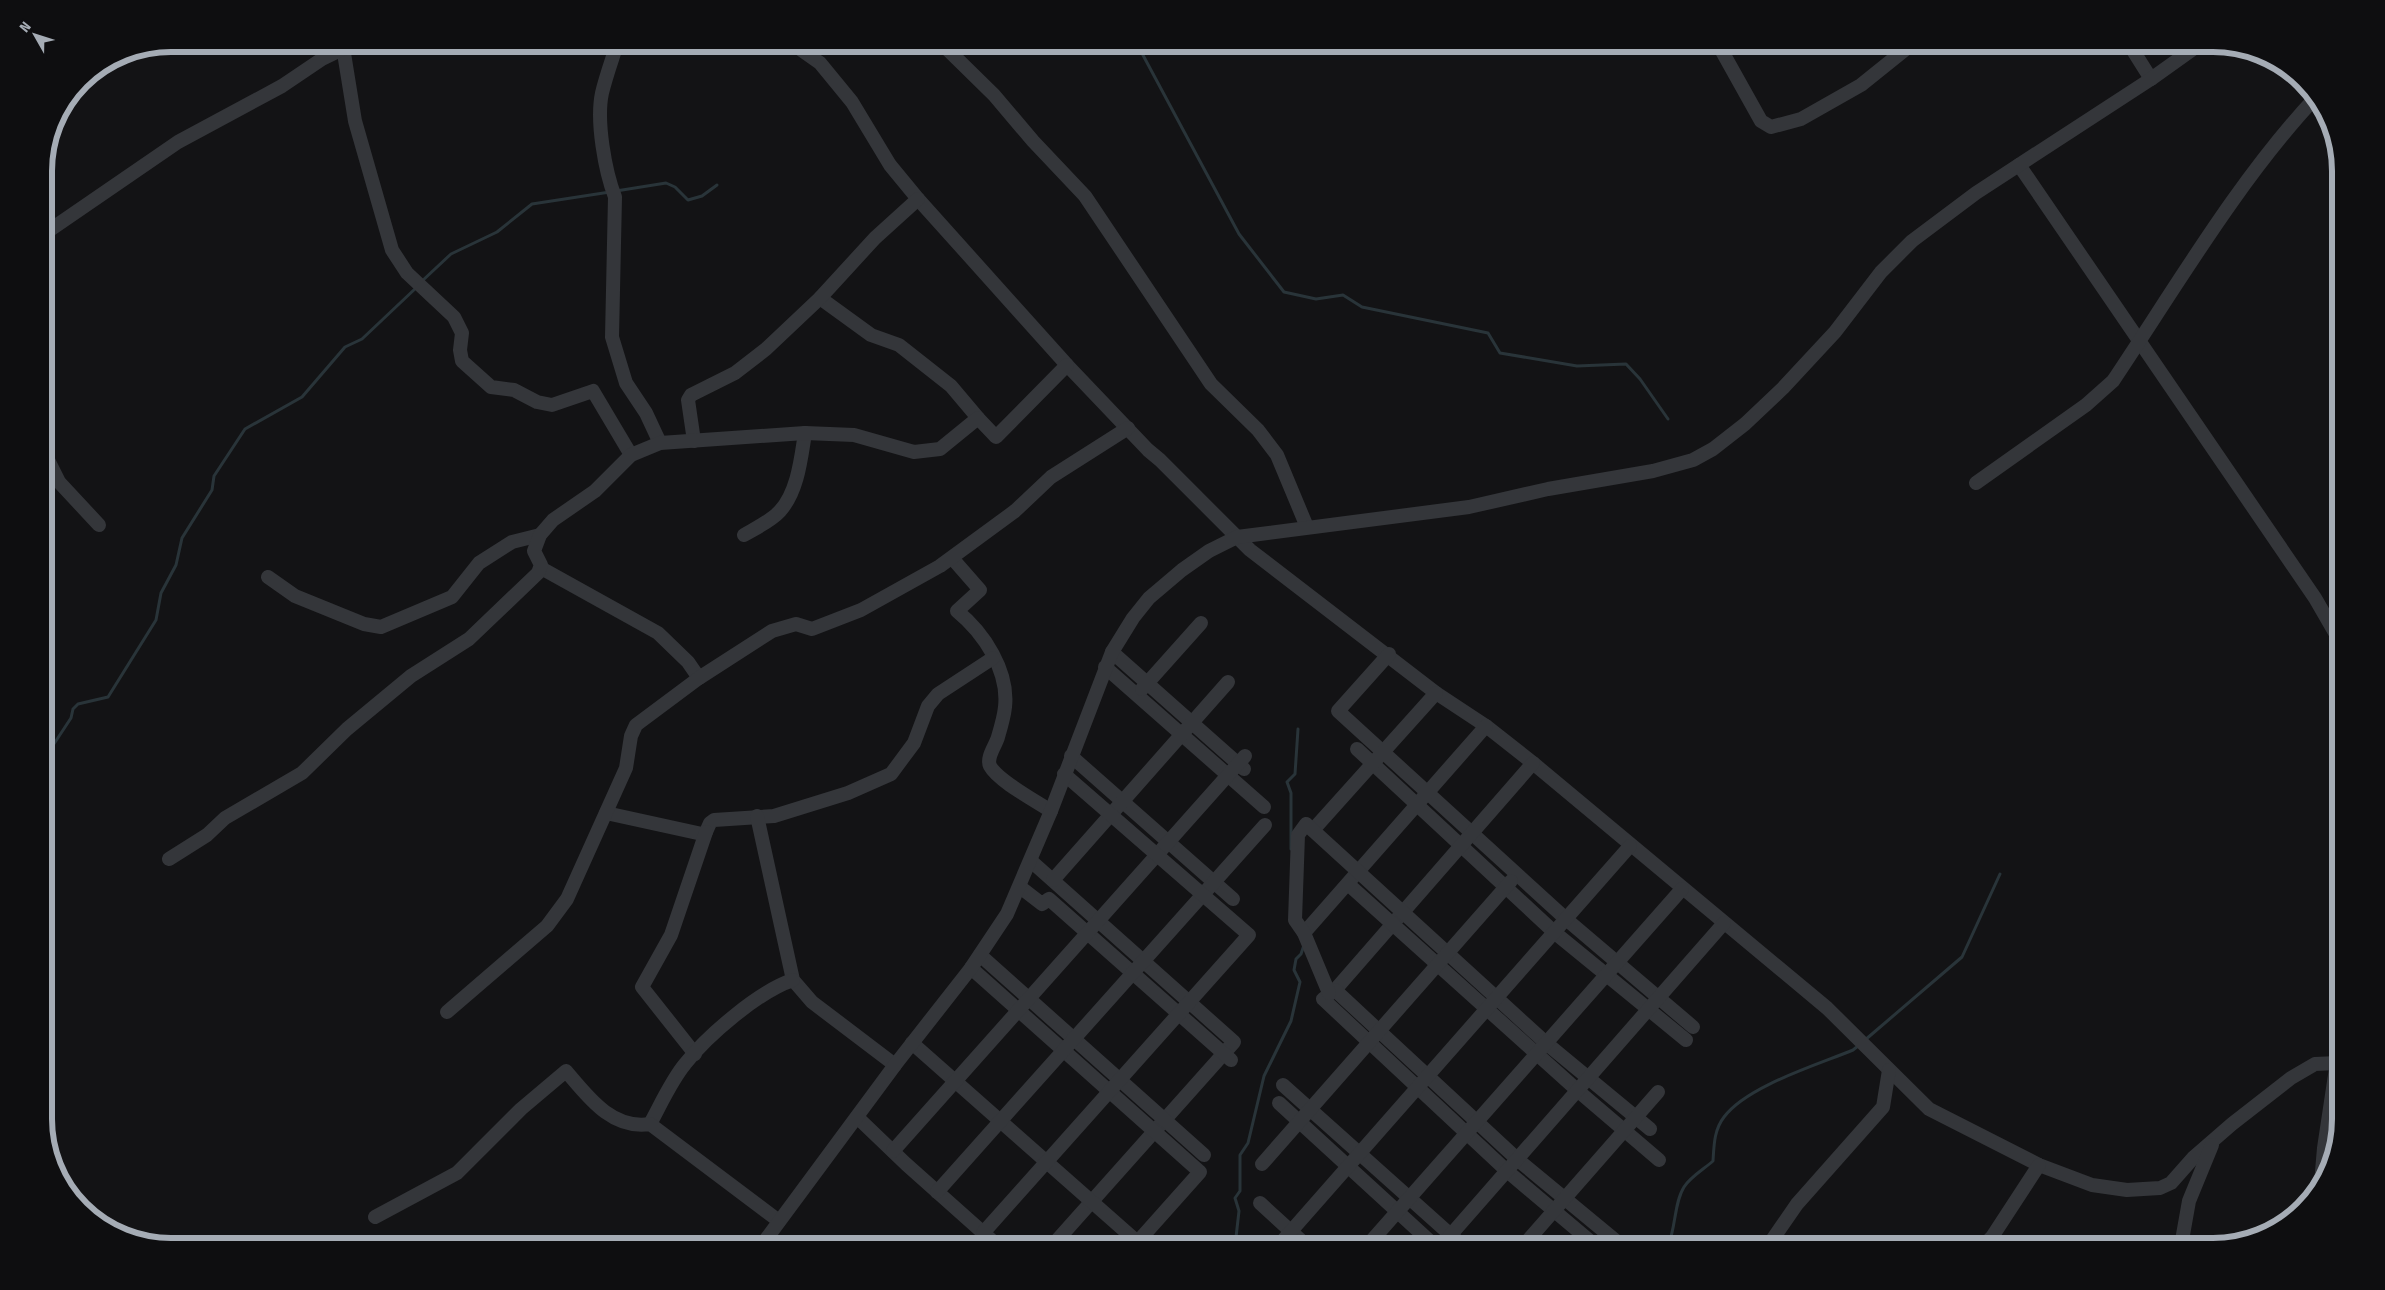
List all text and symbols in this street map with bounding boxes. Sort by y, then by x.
north arrow [10,10,60,60]
text: N [16,19,35,36]

